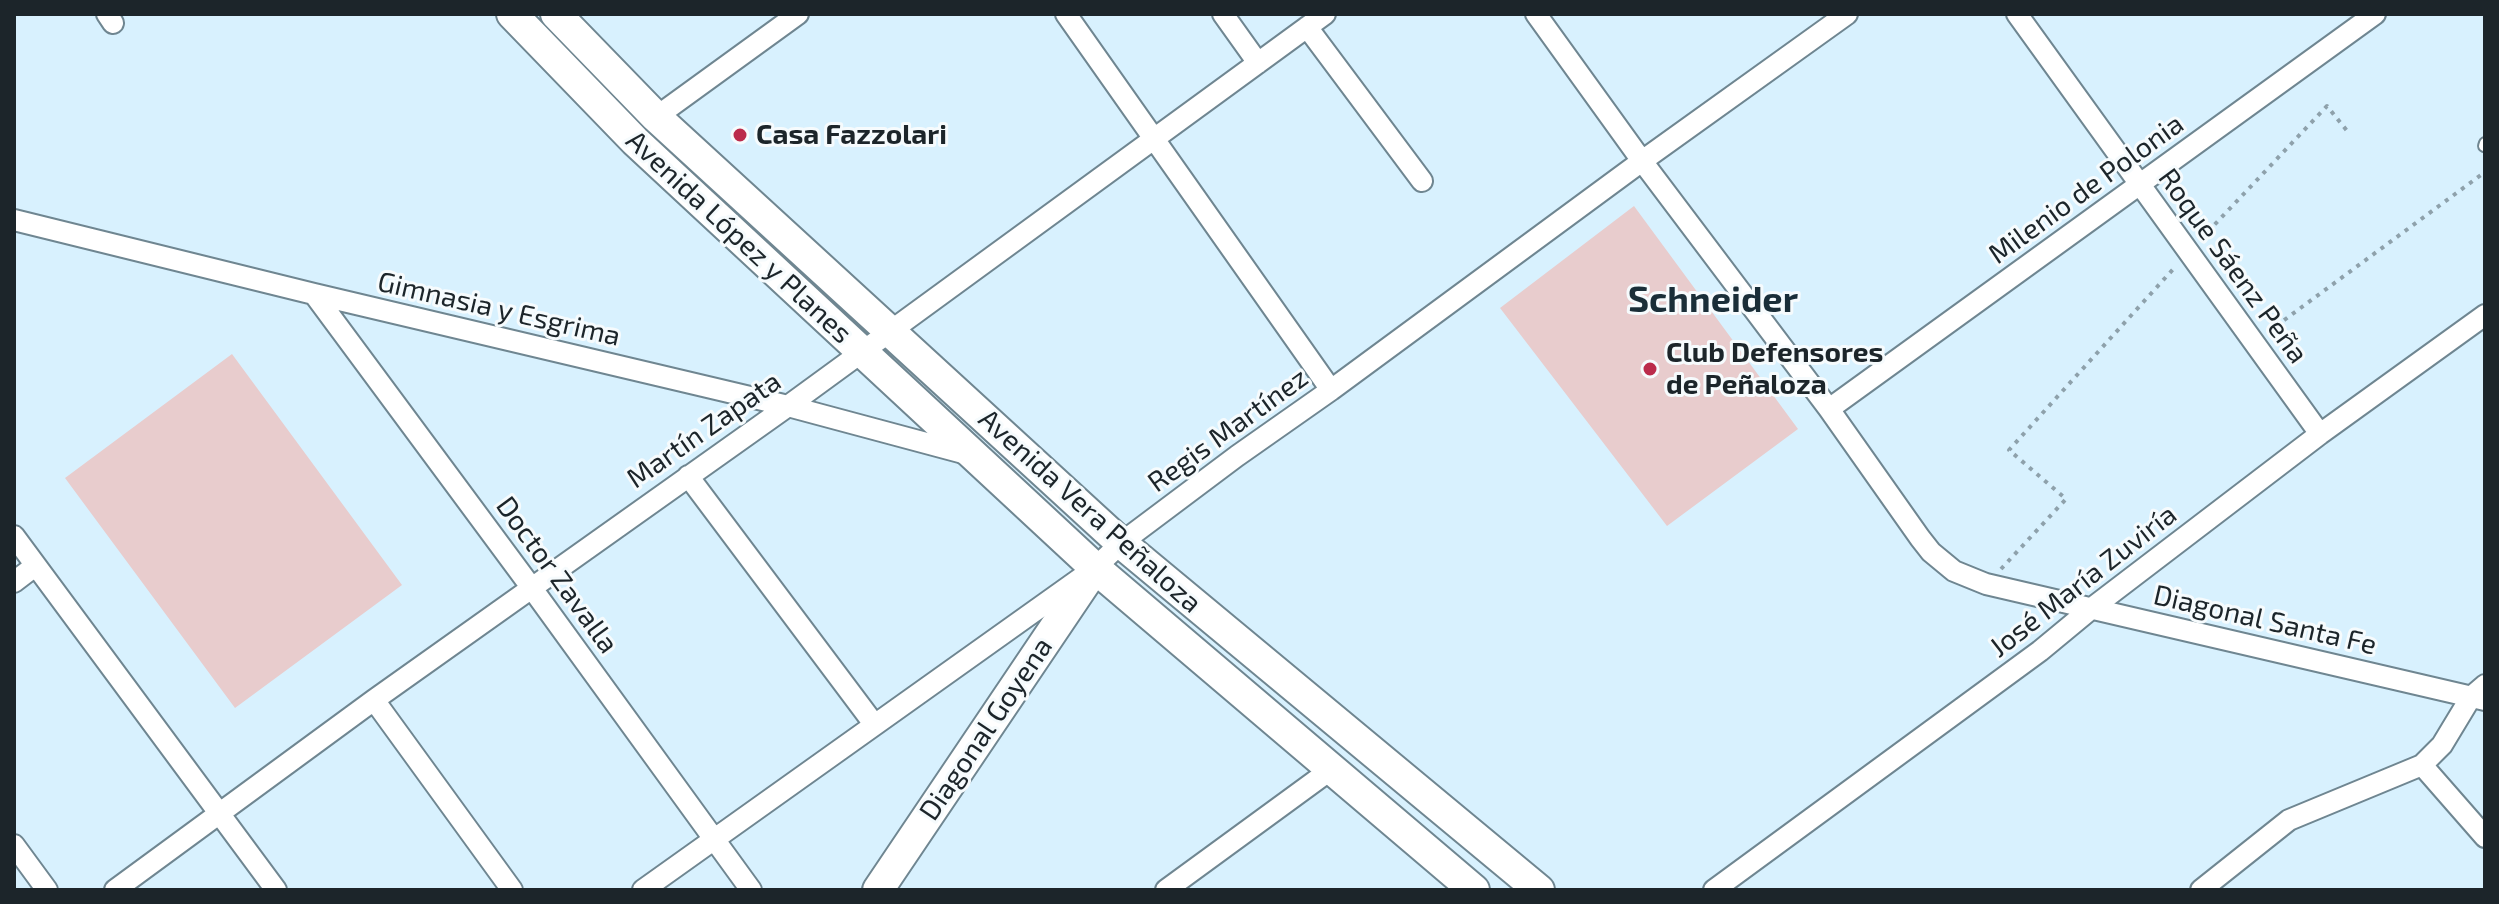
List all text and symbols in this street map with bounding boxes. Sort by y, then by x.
street label: Milenio de Polonia [1982,107,2190,271]
place label: Casa Fazzolari [756,118,947,152]
street label: Avenida López y Planes [619,124,859,350]
marker: Casa Fazzolari [731,126,749,144]
street label: Roque Sáenz Peña [2151,162,2315,370]
street label: Gimnasia y Esgrima [374,265,624,353]
district label: Schneider [1628,278,1798,322]
place label: Club Defensores de Peñaloza [1666,336,1883,402]
marker: Club Defensores de Peñaloza [1641,360,1659,378]
street label: Regis Martínez [1141,361,1315,499]
street label: Martín Zapata [621,365,787,495]
street label: Avenida Vera Peñaloza [972,402,1208,620]
street label: Doctor Zavalla [489,490,625,660]
street label: José María Zuviría [1983,498,2183,664]
street label: Diagonal Santa Fe [2150,578,2380,662]
street label: Diagonal Goyena [912,631,1060,827]

